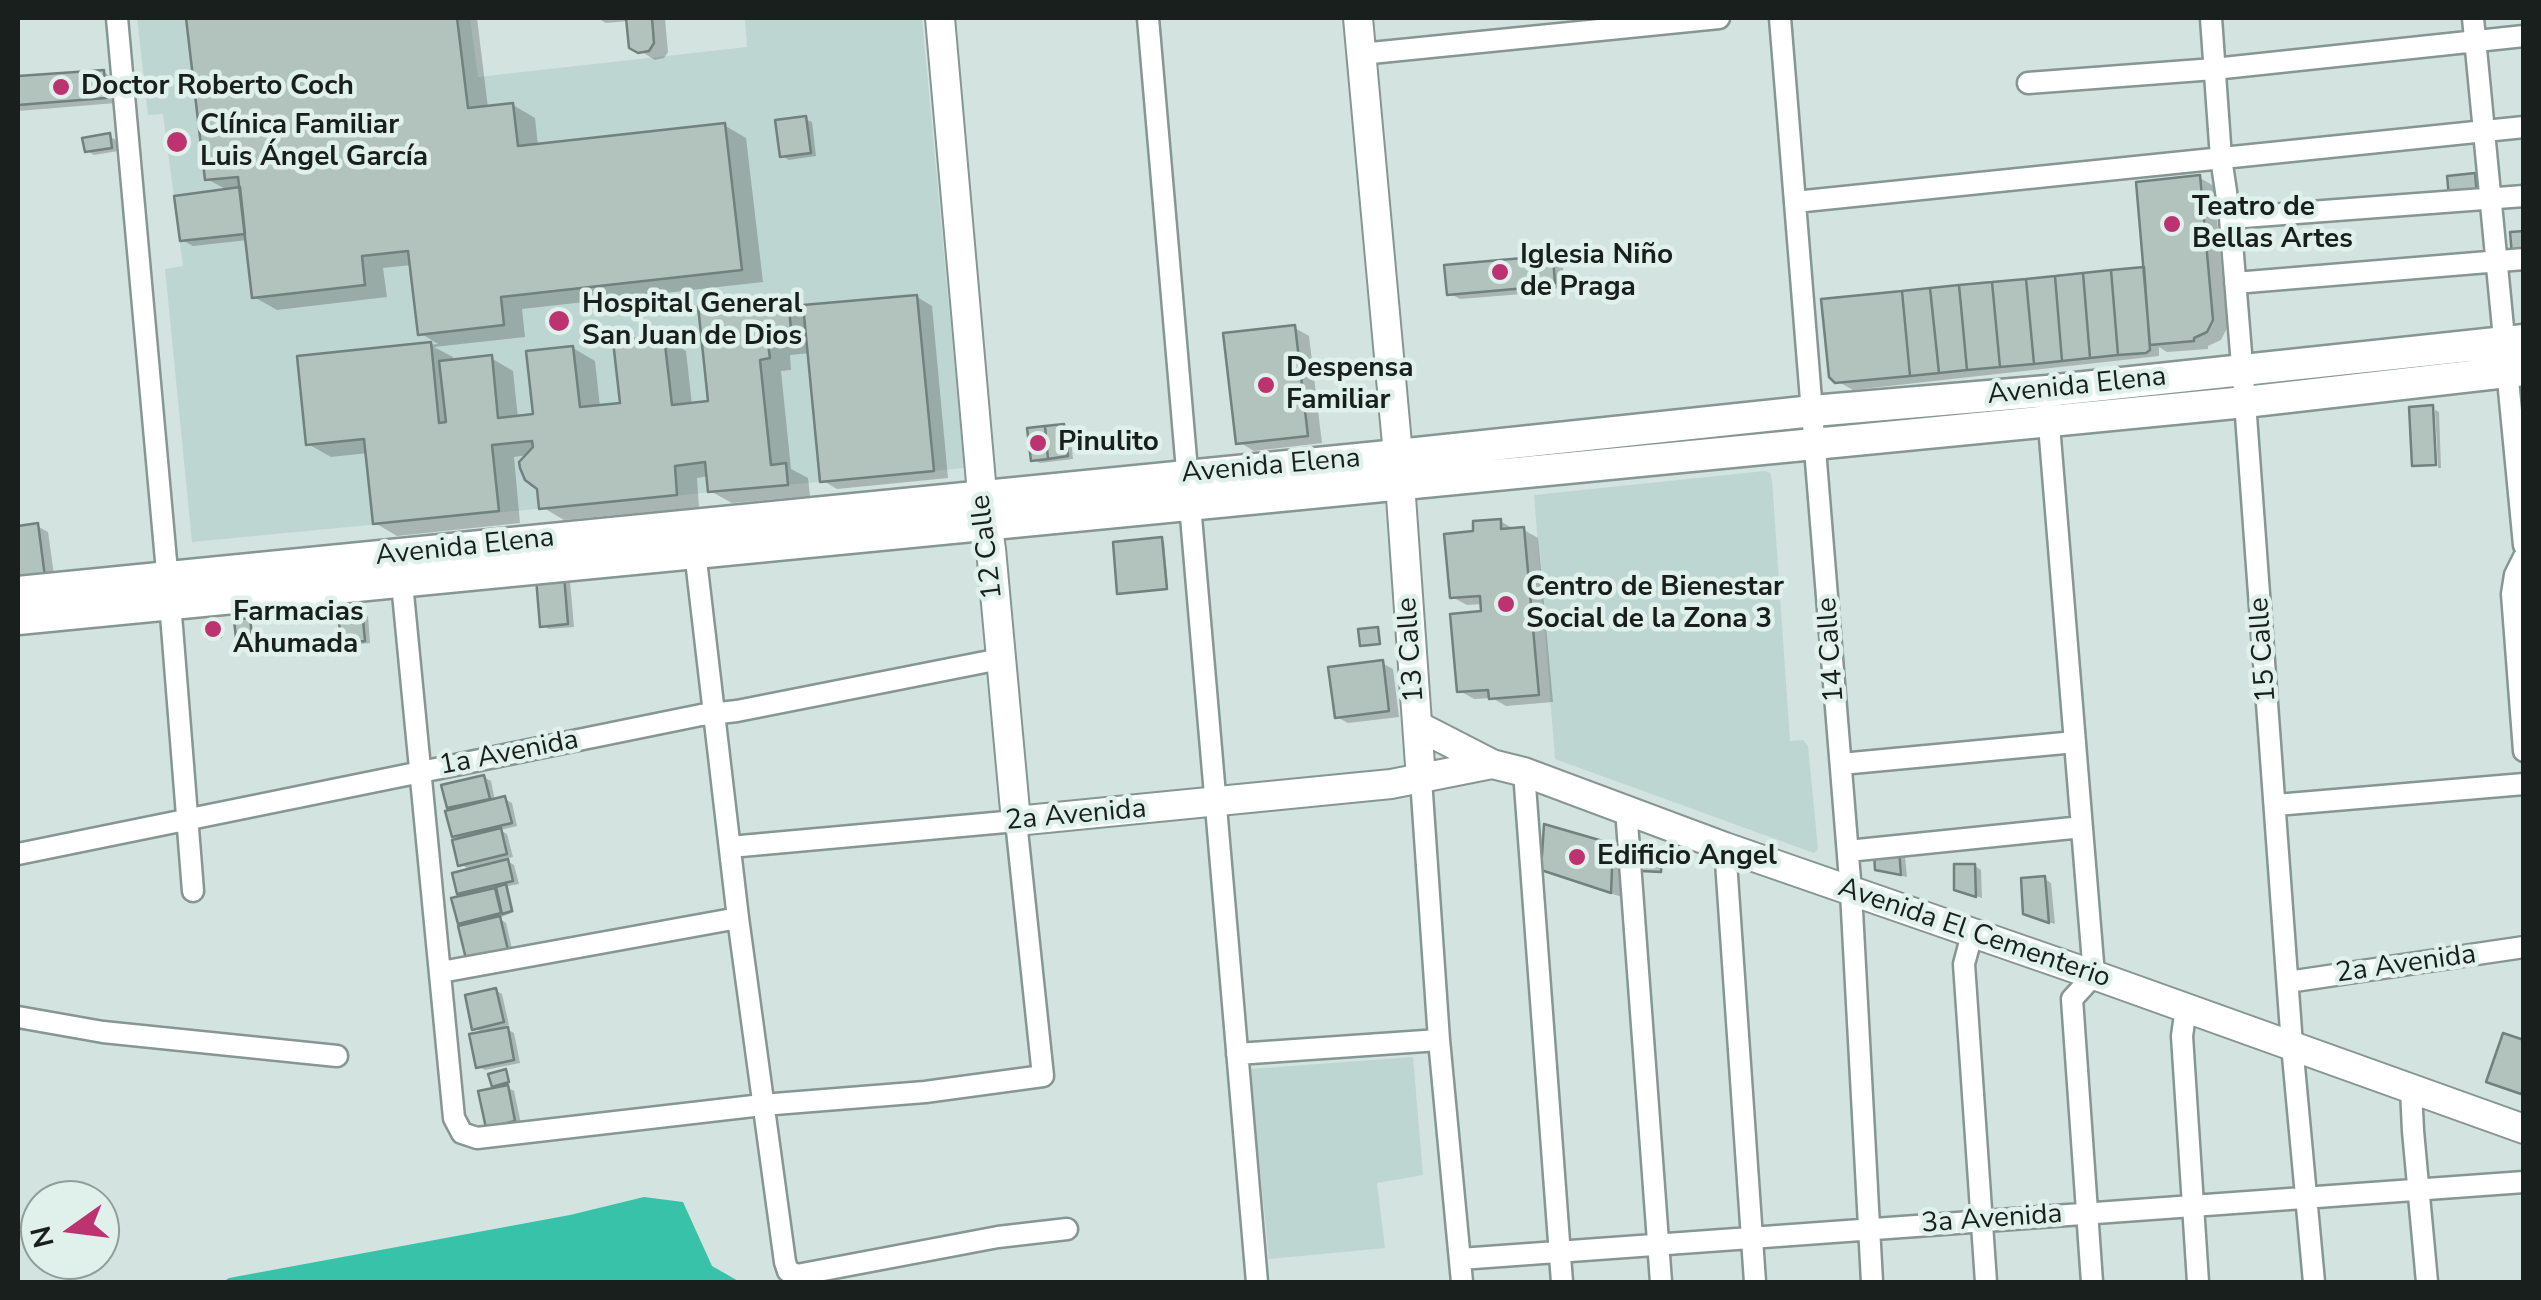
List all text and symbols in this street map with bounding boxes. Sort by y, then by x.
place label: Doctor Roberto Coch [81,70,354,104]
marker: Doctor Roberto Coch [50,76,72,98]
place label: Clínica Familiar Luis Ángel García [200,109,428,175]
marker: Clínica Familiar Luis Ángel García [164,129,190,155]
place label: Teatro de Bellas Artes [2192,191,2353,257]
marker: Teatro de Bellas Artes [2161,213,2183,235]
place label: Iglesia Niño de Praga [1520,239,1673,305]
marker: Iglesia Niño de Praga [1489,261,1511,283]
place label: Hospital General San Juan de Dios [582,288,802,354]
marker: Hospital General San Juan de Dios [546,308,572,334]
place label: Despensa Familiar [1286,352,1414,418]
street label: Avenida Elena [1986,361,2168,413]
marker: Despensa Familiar [1255,374,1277,396]
place label: Pinulito [1058,426,1159,460]
marker: Pinulito [1027,432,1049,454]
street label: Avenida Elena [1180,442,1362,492]
street label: 12 Calle [965,493,1011,601]
street label: Avenida Elena [374,522,556,574]
place label: Centro de Bienestar Social de la Zona 3 [1526,571,1784,637]
marker: Centro de Bienestar Social de la Zona 3 [1495,593,1517,615]
place label: Farmacias Ahumada [233,596,364,662]
street label: 13 Calle [1392,596,1432,704]
street label: 14 Calle [1812,596,1852,704]
street label: 15 Calle [2244,596,2284,704]
marker: Farmacias Ahumada [202,618,224,640]
street label: 1a Avenida [437,724,581,784]
street label: 2a Avenida [1004,793,1148,839]
place label: Edificio Angel [1597,840,1777,874]
marker: Edificio Angel [1566,846,1588,868]
street label: Avenida El Cementerio [1834,872,2114,996]
street label: 2a Avenida [2334,939,2478,991]
north arrow [20,1180,120,1280]
street label: 3a Avenida [1920,1198,2064,1242]
text: N [22,1222,64,1252]

